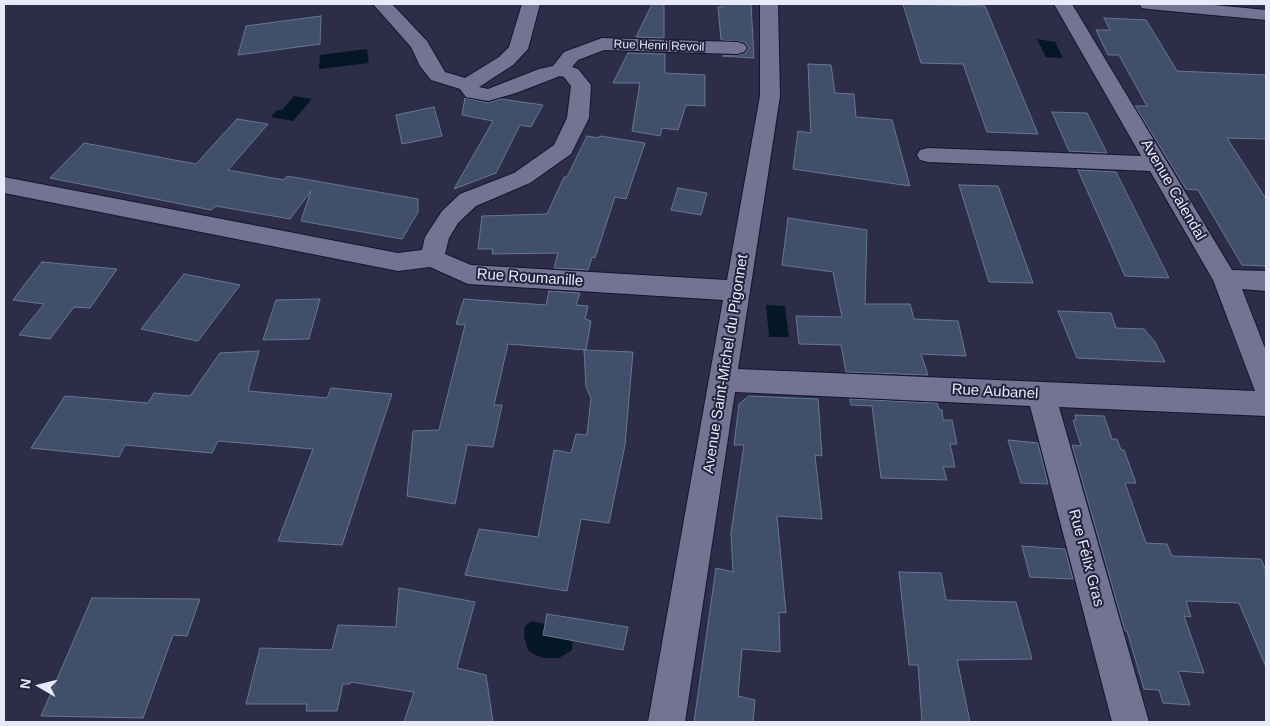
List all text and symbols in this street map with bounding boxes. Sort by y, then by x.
street label: Rue Henri Revoil [613,37,705,55]
street label: Avenue Calendal [1137,136,1209,244]
street label: Avenue Saint-Michel du Pigonnet [700,253,752,475]
street label: Rue Roumanille [476,265,584,291]
street label: Rue Aubanel [951,381,1039,403]
street label: Rue Félix Gras [1064,507,1108,609]
north arrow [15,661,65,711]
text: N [17,678,34,690]

